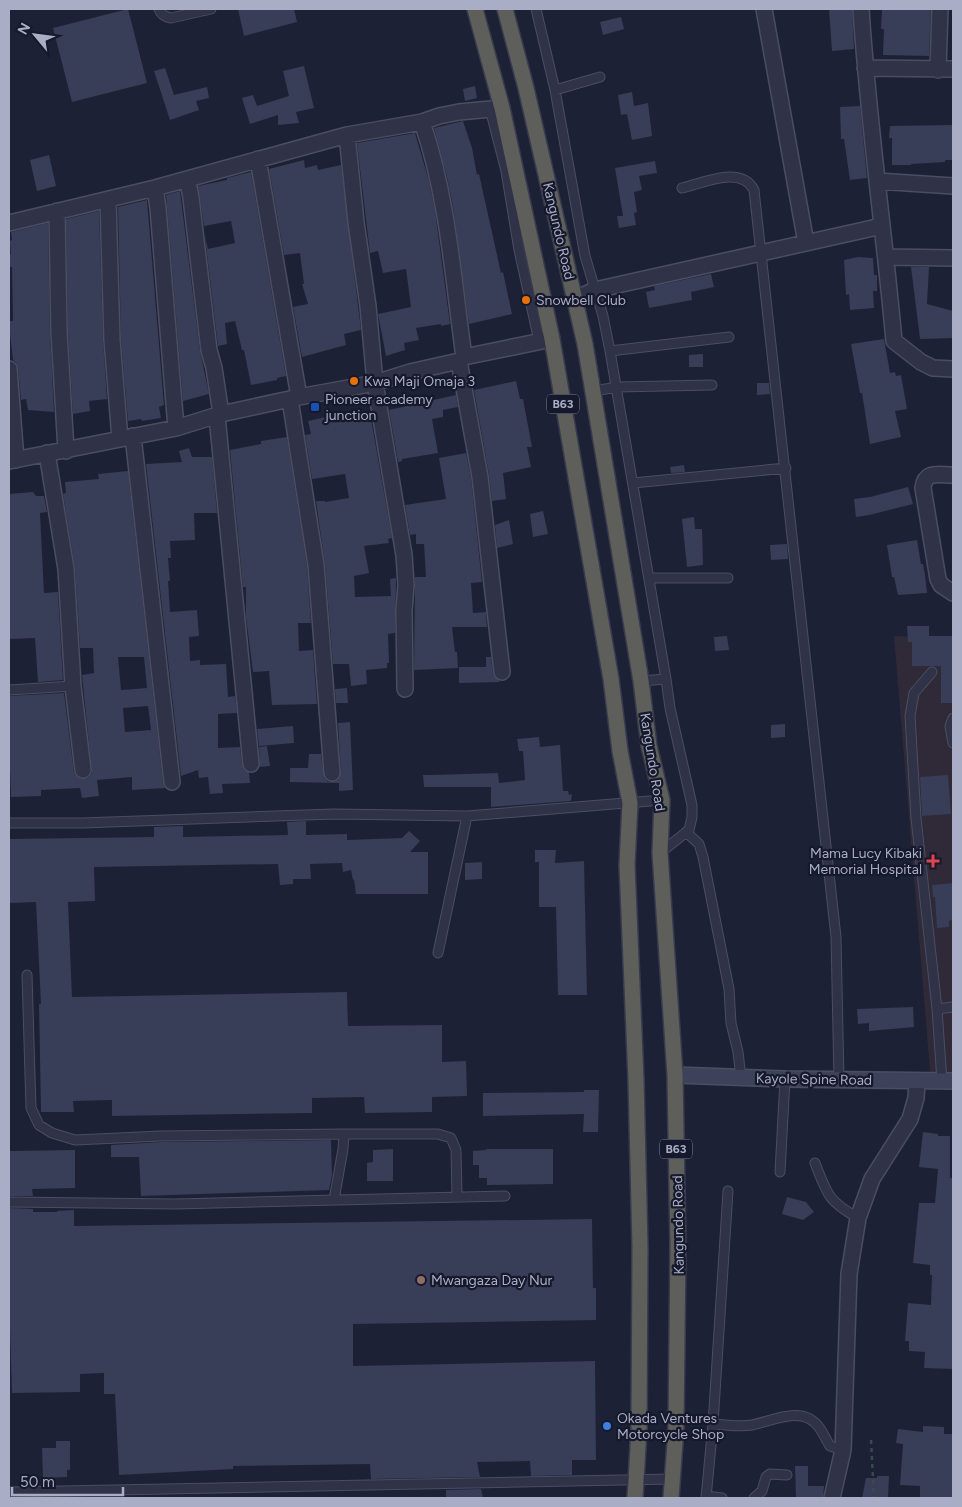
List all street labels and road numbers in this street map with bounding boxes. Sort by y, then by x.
street label: Kangundo Road [539,181,578,281]
road number: B63 [547,394,579,414]
street label: Kangundo Road [636,712,669,812]
street label: Kayole Spine Road [756,1070,872,1089]
road number: B63 [660,1140,692,1158]
street label: Kangundo Road [669,1175,688,1275]

